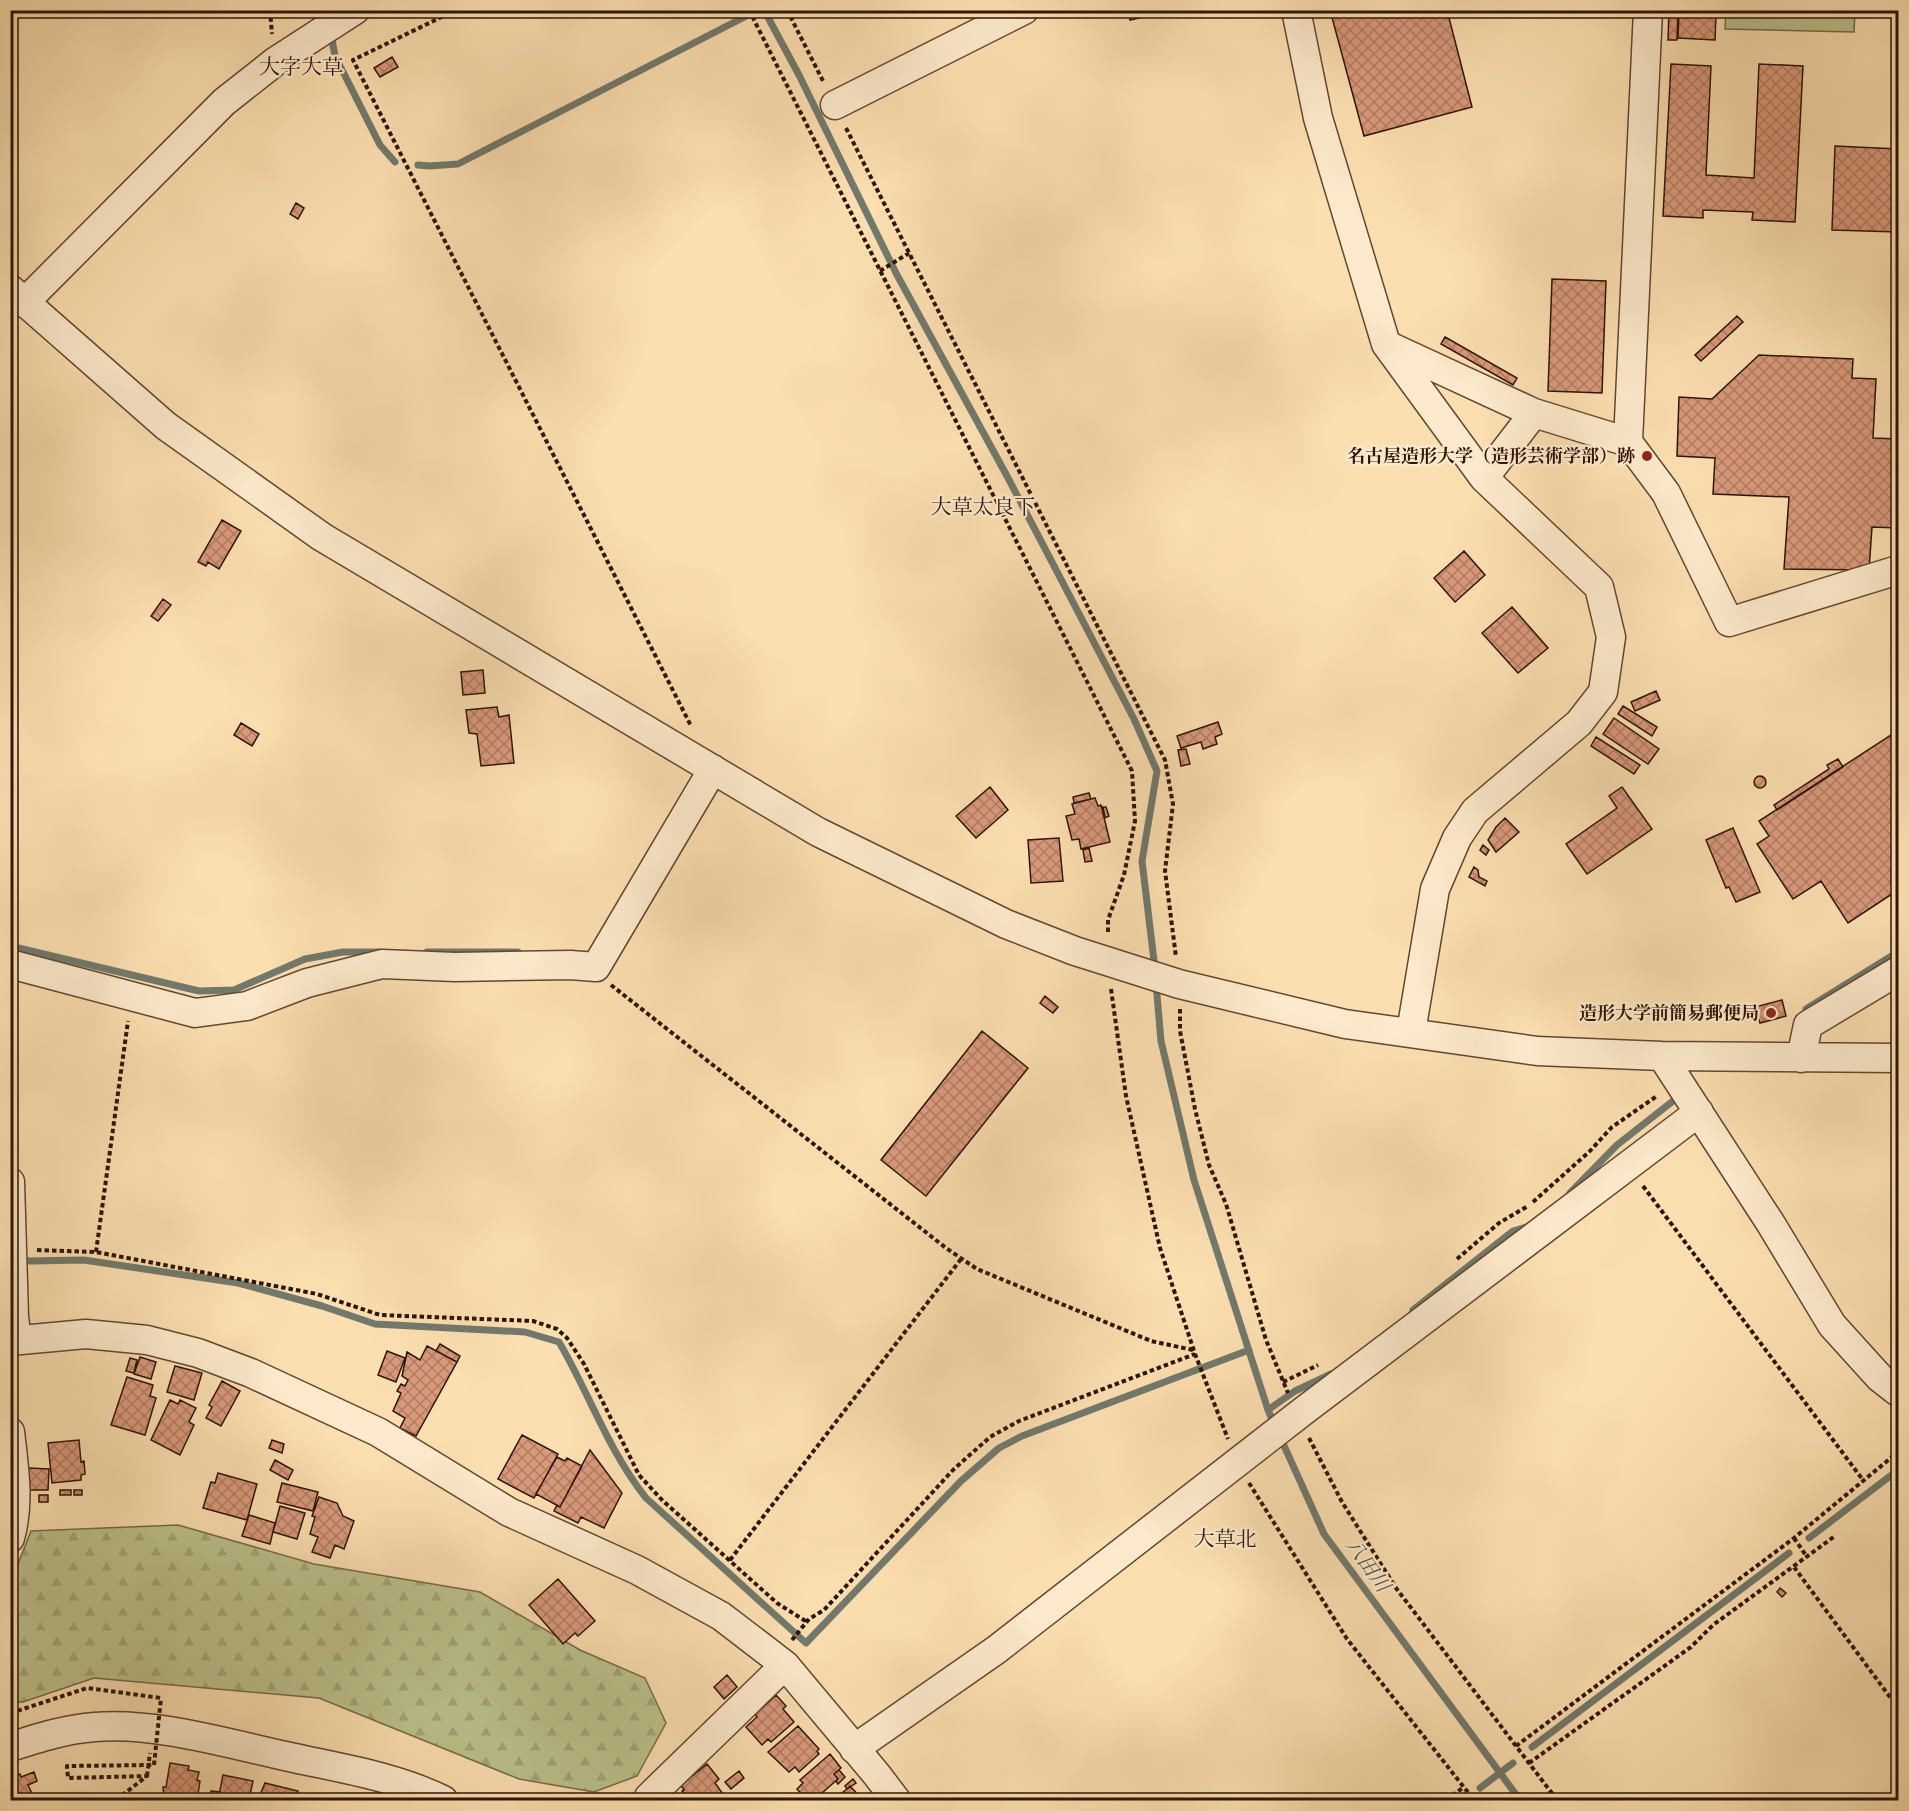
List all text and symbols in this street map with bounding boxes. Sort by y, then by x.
district label: 大字大草 [259,54,343,84]
place label: 名古屋造形大学（造形芸術学部）跡 [1347,445,1635,471]
marker: 名古屋造形大学（造形芸術学部）跡 [1640,449,1654,463]
district label: 大草太良下 [931,494,1036,524]
place label: 造形大学前簡易郵便局 [1579,1002,1759,1028]
marker: 造形大学前簡易郵便局 [1764,1006,1778,1020]
district label: 大草北 [1194,1526,1257,1556]
water label: 八田川 [1337,1534,1397,1601]

